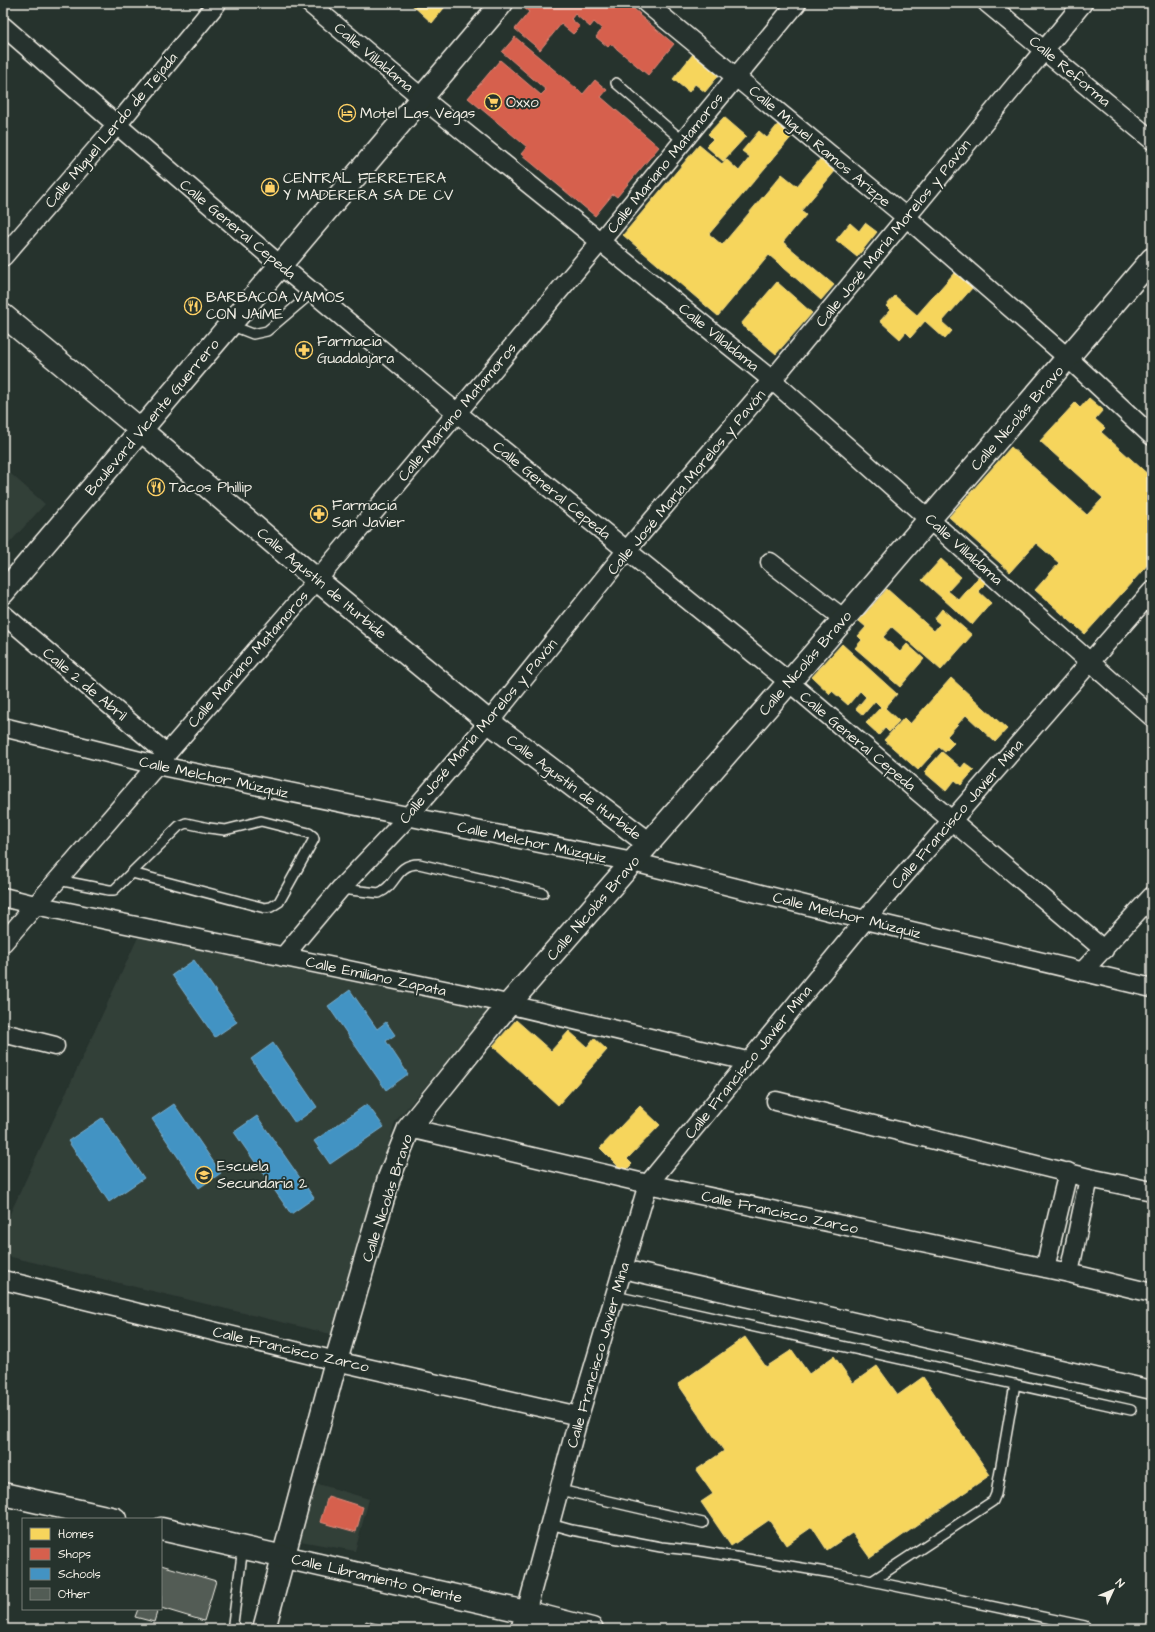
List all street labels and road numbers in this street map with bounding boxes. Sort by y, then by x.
street label: Calle Villaldama [329,18,418,97]
street label: Calle Reforma [1024,31,1115,112]
street label: Calle Miguel Lerdo de Tejada [40,48,184,213]
street label: Calle Miguel Ramos Arizpe [743,81,895,213]
street label: Calle Mariano Matamoros [602,88,729,238]
street label: Calle José María Morelos y Pavón [811,135,977,332]
street label: Calle General Cepeda [175,174,301,285]
street label: Calle Villaldama [674,298,764,377]
street label: Boulevard Vicente Guerrero [80,334,225,500]
street label: Calle Mariano Matamoros [393,338,522,486]
street label: Calle Nicolás Bravo [966,361,1069,475]
street label: Calle José María Morelos y Pavón [602,385,771,580]
street label: Calle General Cepeda [488,436,615,545]
street label: Calle Villaldama [920,509,1007,590]
street label: Calle Agustín de Iturbide [251,523,391,645]
street label: Calle Mariano Matamoros [183,586,314,732]
street label: Calle Nicolás Bravo [754,606,857,720]
street label: Calle José María Morelos y Pavón [394,634,563,829]
street label: Calle 2 de Abril [38,643,131,726]
street label: Calle General Cepeda [795,686,921,797]
street label: Calle Agustín de Iturbide [501,730,645,846]
street label: Calle Francisco Javier Mina [886,735,1029,894]
street label: Calle Melchor Múzquiz [137,751,291,804]
street label: Calle Melchor Múzquiz [455,816,609,869]
street label: Calle Nicolás Bravo [542,851,645,965]
street label: Calle Melchor Múzquiz [771,887,924,944]
street label: Calle Emiliano Zapata [304,951,448,1002]
street label: Calle Francisco Javier Mina [680,981,817,1144]
street label: Calle Nicolás Bravo [357,1131,418,1265]
street label: Calle Francisco Zarco [700,1186,861,1239]
street label: Calle Francisco Javier Mina [562,1260,635,1450]
street label: Calle Francisco Zarco [211,1321,372,1378]
street label: Calle Libramiento Oriente [289,1549,464,1608]

